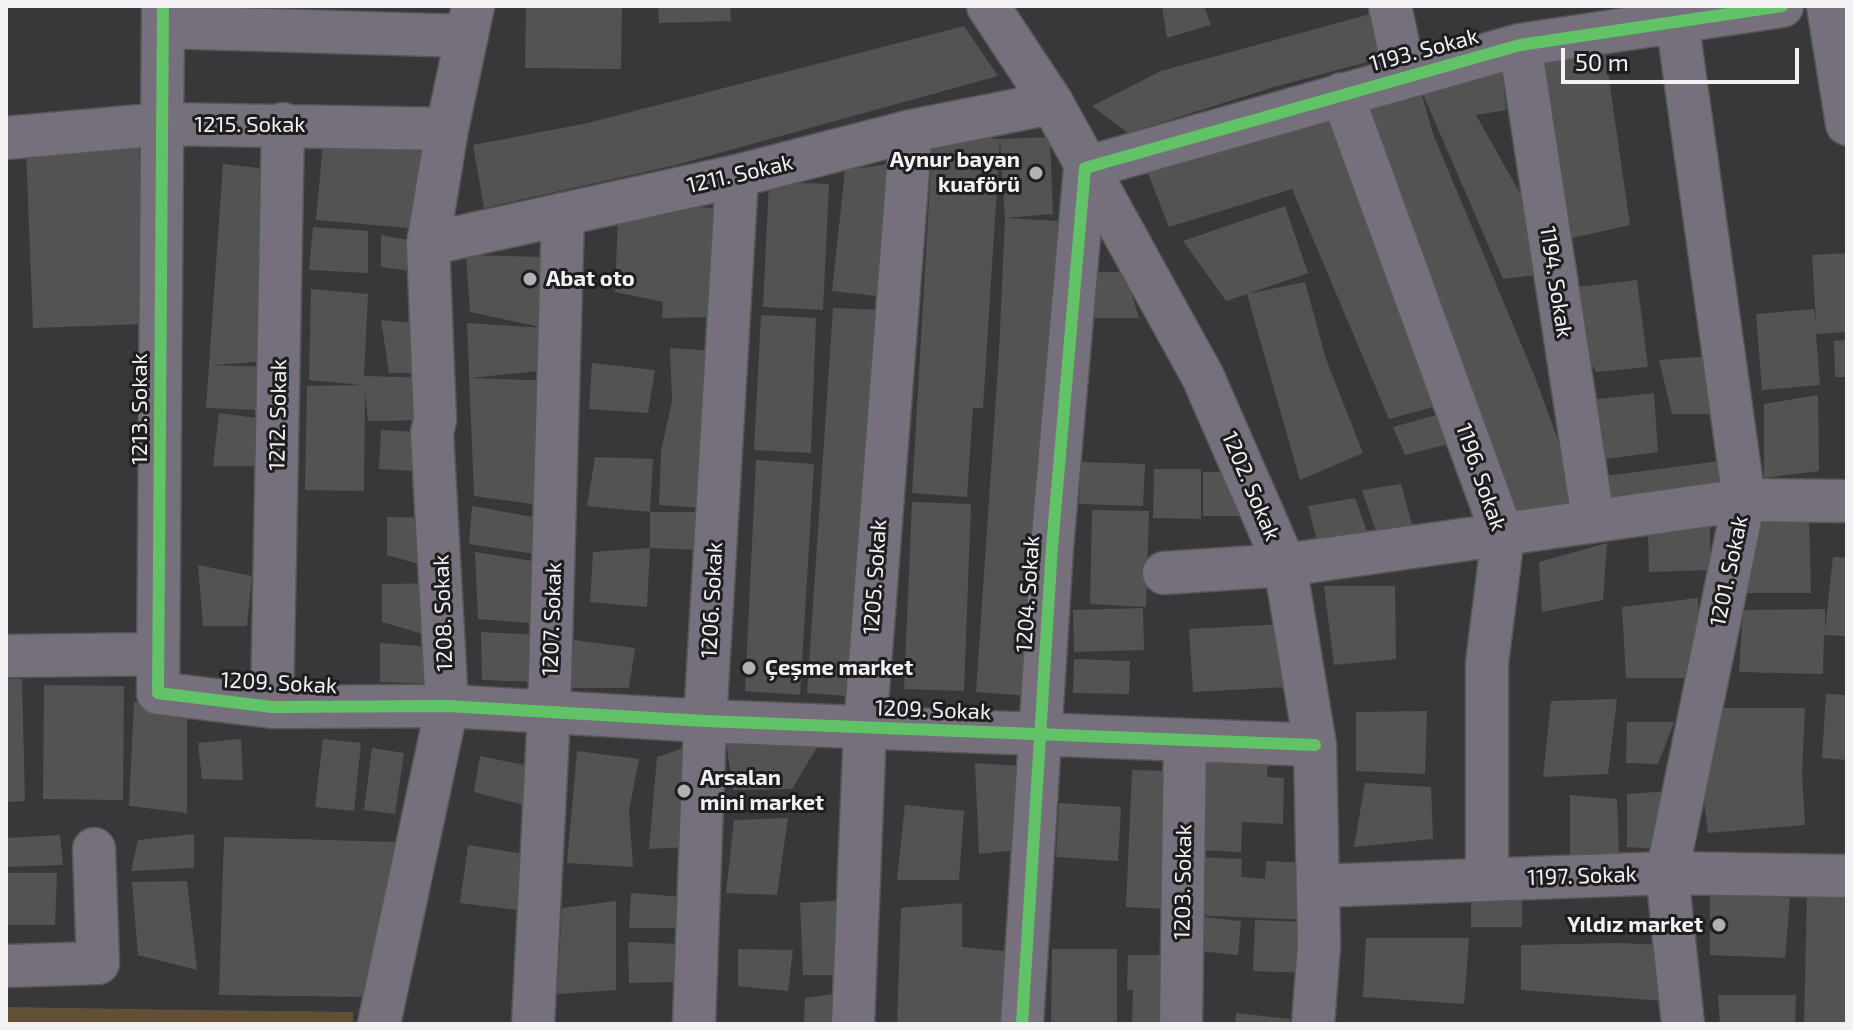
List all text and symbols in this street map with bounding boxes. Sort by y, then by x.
street label: 1193. Sokak [1367,23,1481,77]
scale bar [1565,32,1803,82]
text: 50 m [1575,47,1629,76]
street label: 1215. Sokak [195,112,305,138]
place label: Aynur bayan kuaförü [890,147,1020,198]
street label: 1211. Sokak [684,149,796,199]
marker: Aynur bayan kuaförü [1027,164,1045,182]
street label: 1194. Sokak [1534,224,1578,340]
place label: Abat oto [546,266,635,292]
marker: Abat oto [521,270,539,288]
street label: 1213. Sokak [127,353,153,465]
street label: 1212. Sokak [264,359,292,471]
street label: 1196. Sokak [1450,420,1512,534]
street label: 1202. Sokak [1216,427,1286,545]
street label: 1201. Sokak [1704,513,1754,629]
street label: 1205. Sokak [858,519,892,635]
street label: 1204. Sokak [1011,535,1045,653]
street label: 1206. Sokak [696,541,728,659]
street label: 1208. Sokak [428,554,458,672]
street label: 1207. Sokak [537,562,567,676]
place label: Çeşme market [765,655,913,681]
marker: Çeşme market [740,659,758,677]
street label: 1209. Sokak [220,667,338,699]
street label: 1209. Sokak [874,695,992,725]
place label: Arsalan mini market [700,765,824,816]
marker: Arsalan mini market [675,782,693,800]
street label: 1203. Sokak [1169,824,1197,940]
street label: 1197. Sokak [1527,861,1637,891]
place label: Yıldız market [1567,912,1703,938]
marker: Yıldız market [1710,916,1728,934]

